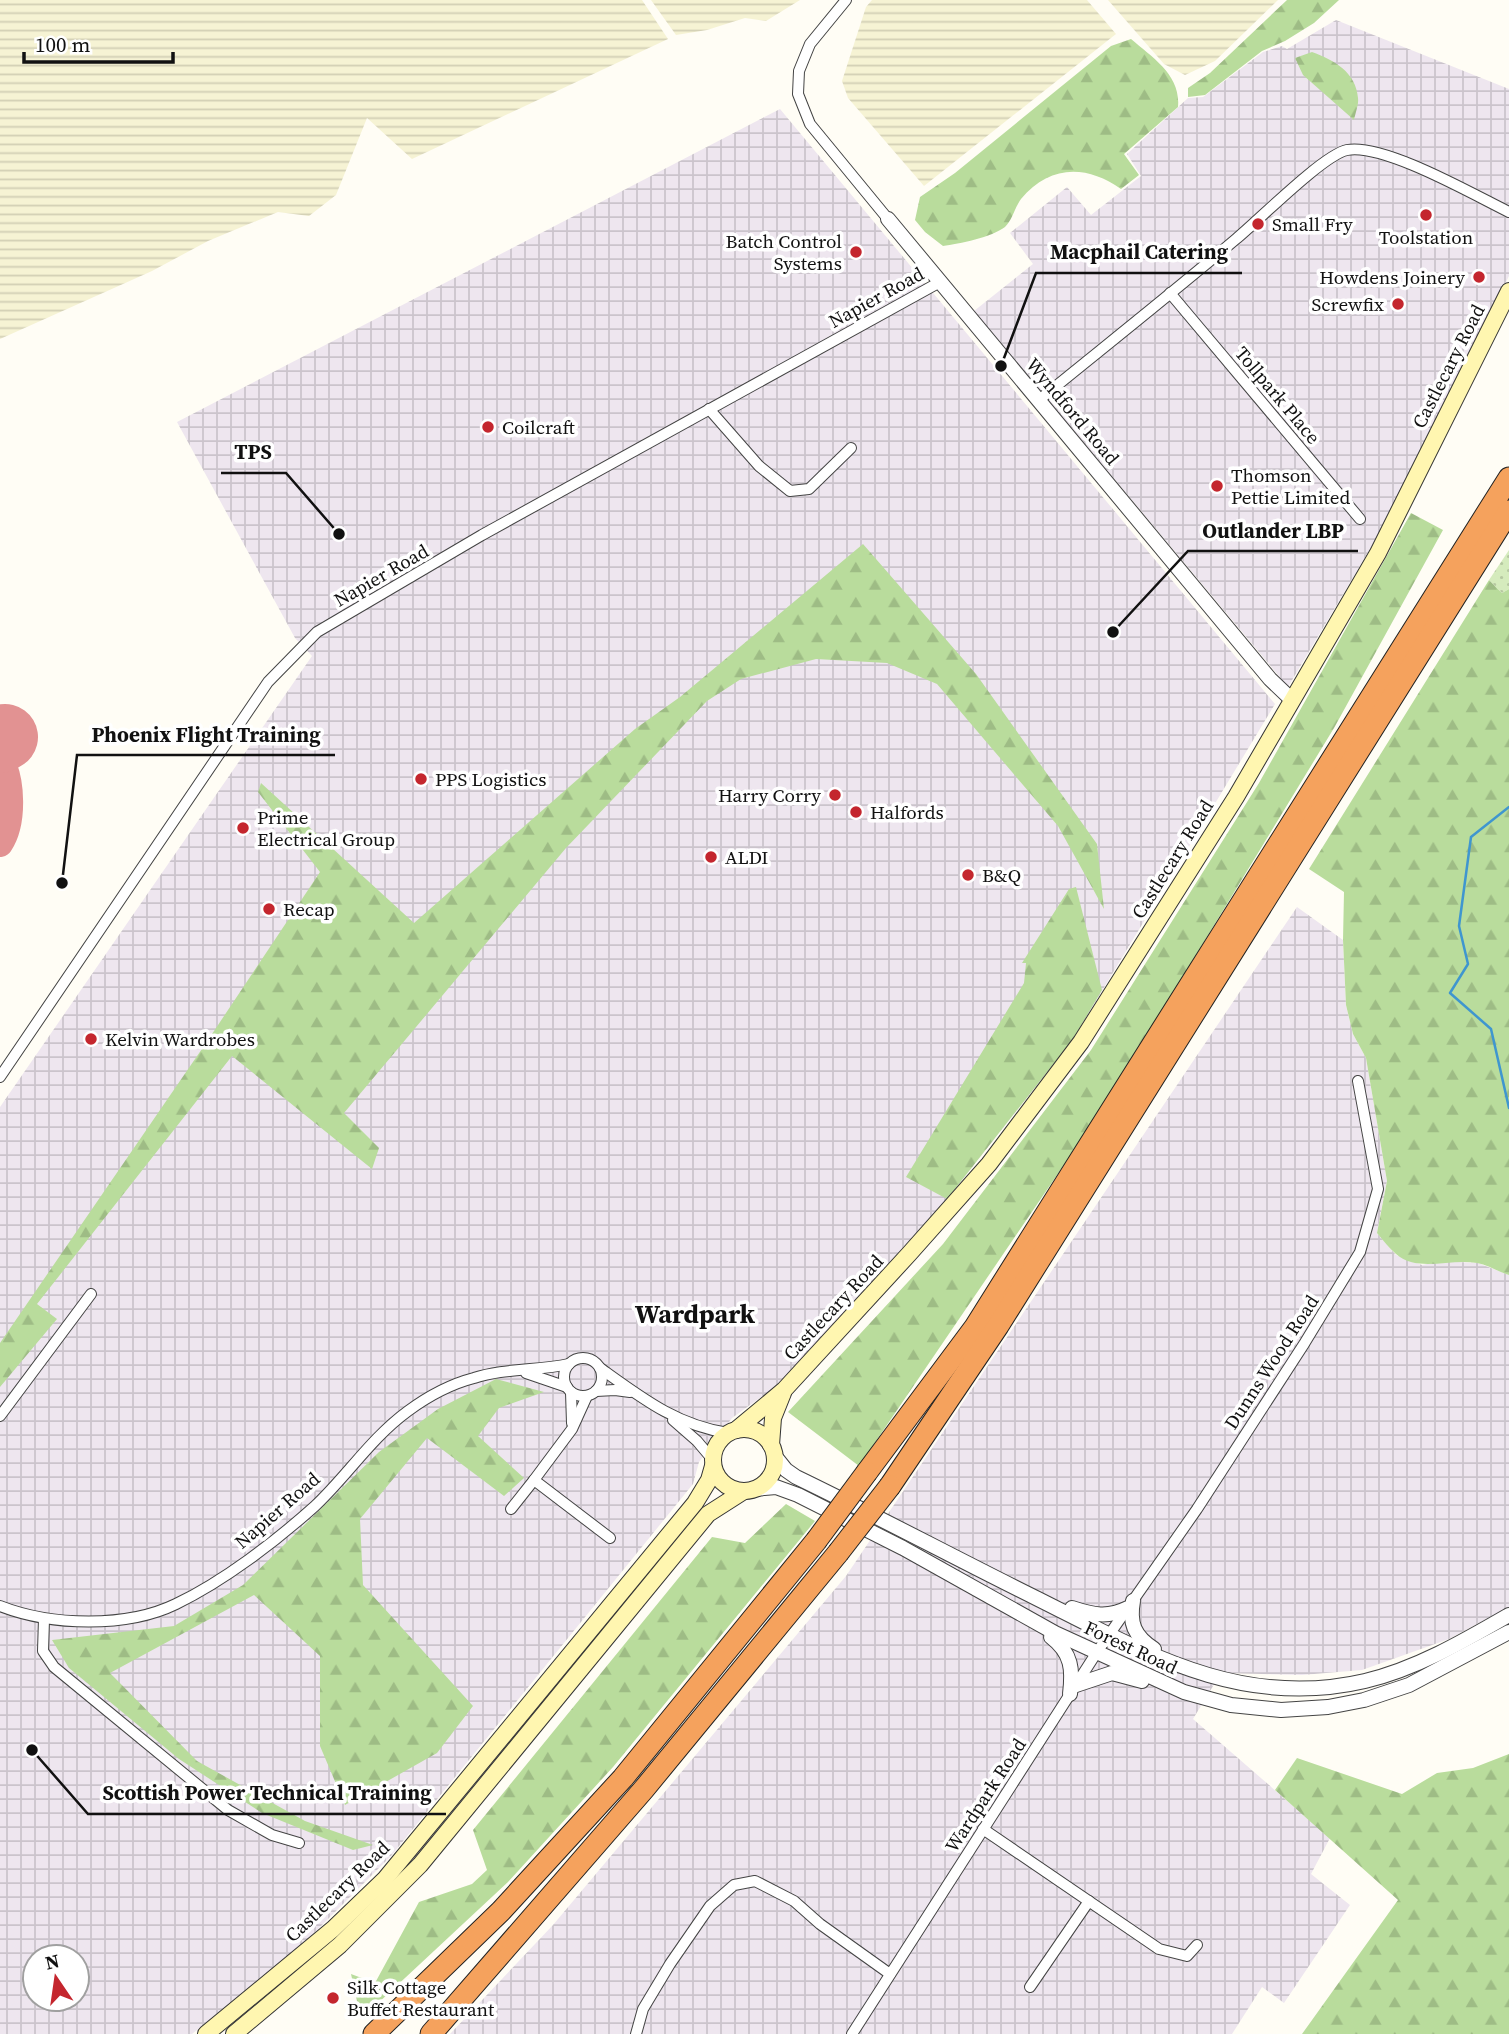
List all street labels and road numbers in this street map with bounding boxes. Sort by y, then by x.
street label: Napier Road [824,260,928,334]
street label: Castlecary Road [1406,299,1490,432]
street label: Tollpark Place [1229,341,1327,449]
street label: Wyndford Road [1020,352,1126,470]
street label: Napier Road [329,537,433,613]
street label: Castlecary Road [1125,794,1219,923]
street label: Castlecary Road [777,1248,889,1365]
street label: Dunns Wood Road [1218,1289,1324,1434]
street label: Napier Road [229,1466,325,1554]
street label: Forest Road [1080,1614,1182,1680]
street label: Wardpark Road [938,1733,1032,1857]
street label: Castlecary Road [279,1834,395,1947]

